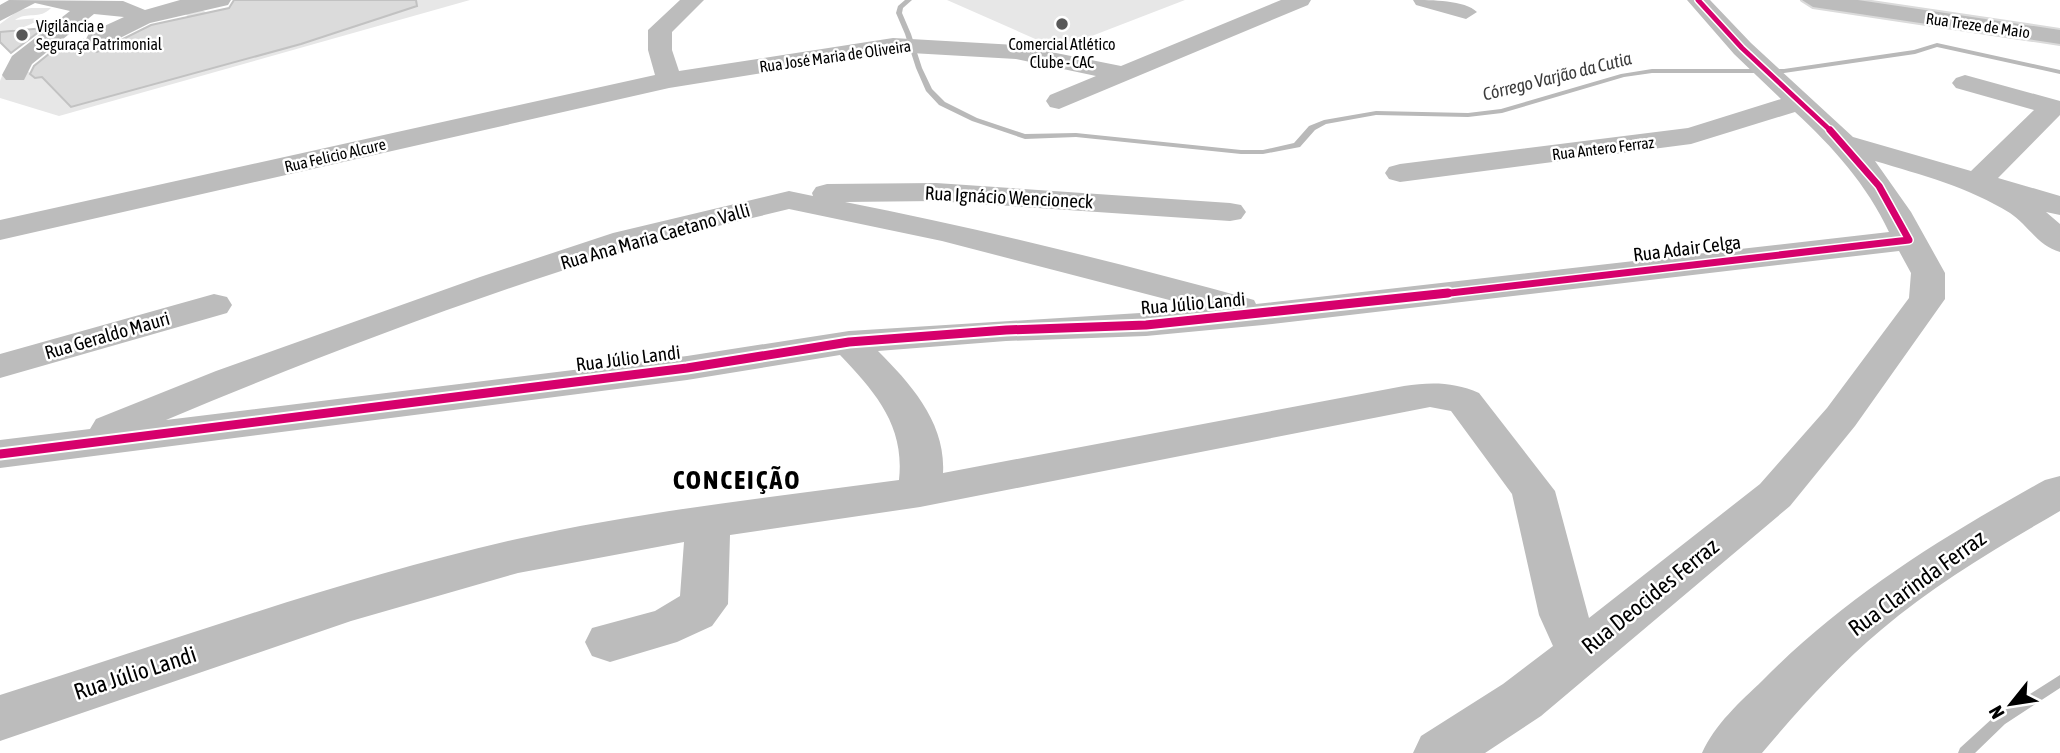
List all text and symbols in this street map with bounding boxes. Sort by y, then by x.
street label: Rua Treze de Maio [1925,9,2031,41]
marker: Comercial Atlético Clube - CAC [1054,16,1070,32]
place label: Vigilância e Seguraça Patrimonial [36,17,163,54]
marker: Vigilância e Seguraça Patrimonial [14,27,30,43]
place label: Comercial Atlético Clube - CAC [1008,35,1116,71]
street label: Rua José Maria de Oliveira [758,36,912,76]
water label: Córrego Varjão da Cutia [1480,47,1634,105]
street label: Rua Antero Ferraz [1551,133,1655,163]
street label: Rua Felicio Alcure [283,135,387,175]
street label: Rua Ignácio Wencioneck [924,182,1094,212]
street label: Rua Ana Maria Caetano Valli [558,198,752,274]
street label: Rua Adair Celga [1632,230,1742,266]
street label: Rua Júlio Landi [1140,287,1246,319]
street label: Rua Geraldo Mauri [42,307,172,363]
street label: Rua Júlio Landi [575,341,681,375]
district label: CONCEIÇÃO [673,465,801,495]
street label: Rua Clarinda Ferraz [1843,525,1991,641]
street label: Rua Deocides Ferraz [1576,533,1724,659]
street label: Rua Júlio Landi [70,641,200,705]
north arrow [1976,669,2046,739]
text: N [1984,702,2009,723]

